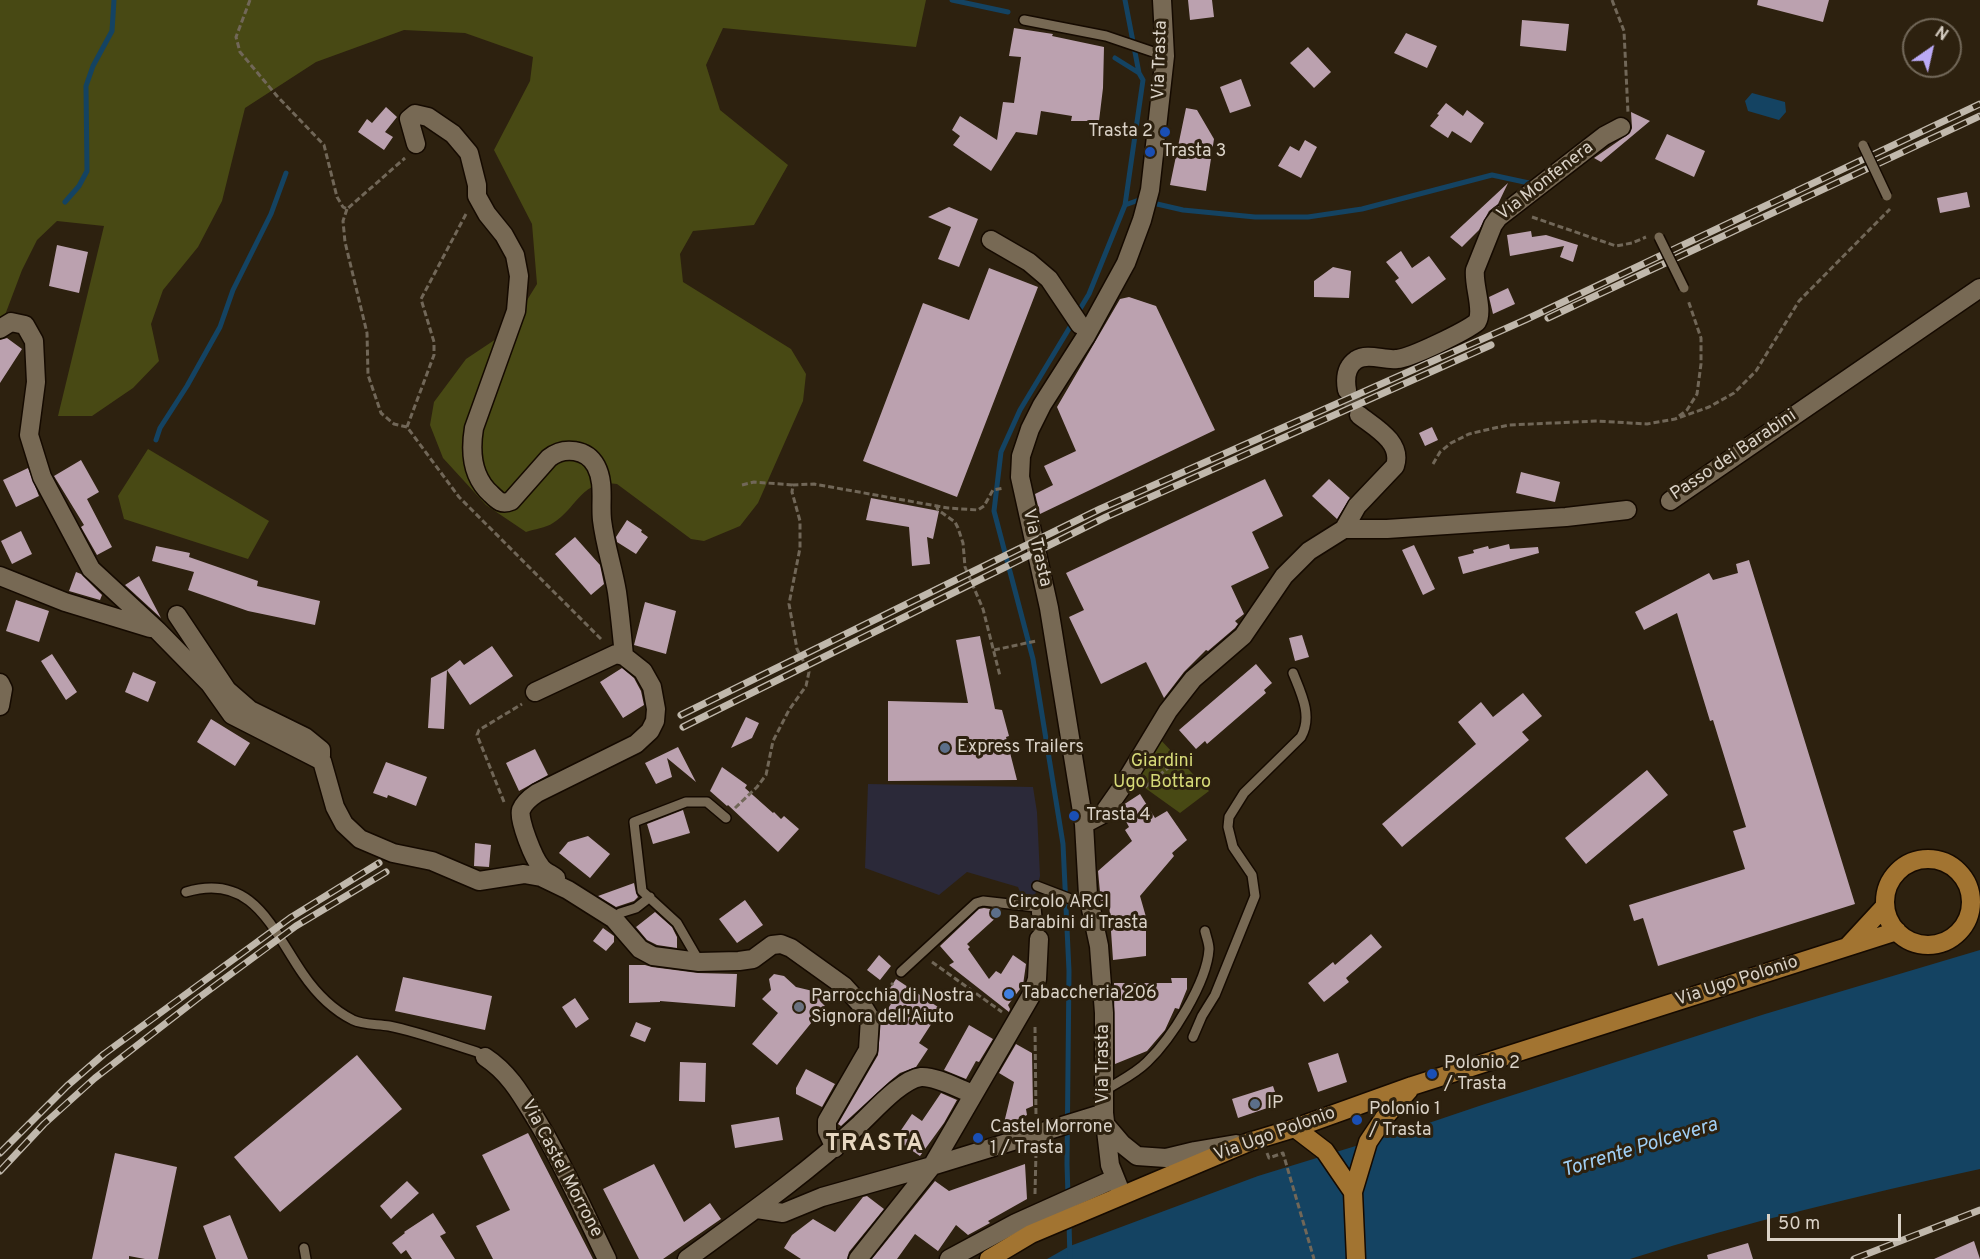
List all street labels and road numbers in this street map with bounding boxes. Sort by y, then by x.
street label: Via Trasta [1149,20,1173,100]
street label: Via Monfenera [1493,138,1599,226]
street label: Passo dei Barabini [1667,406,1801,506]
street label: Via Trasta [1017,507,1055,589]
street label: Via Ugo Polonio [1673,952,1801,1012]
street label: Via Trasta [1093,1024,1115,1104]
street label: Via Castel Morrone [516,1097,606,1241]
street label: Via Ugo Polonio [1211,1103,1339,1167]

